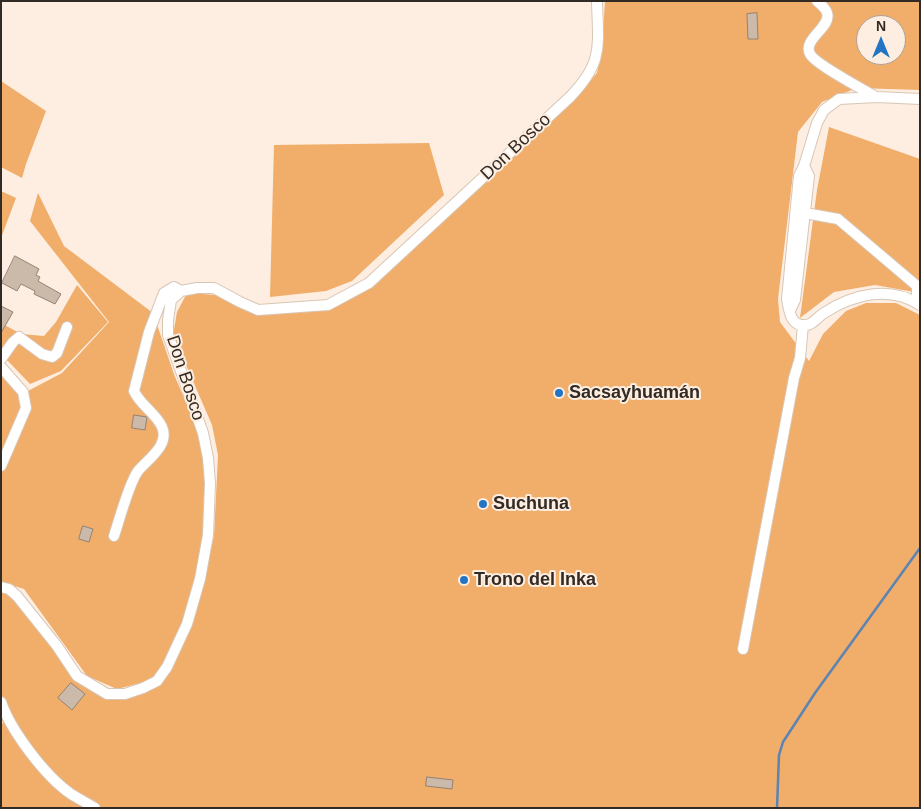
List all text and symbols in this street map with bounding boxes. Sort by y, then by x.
north arrow [856,15,906,65]
text: N [876,18,886,34]
street label: Don Bosco [476,109,556,185]
street label: Don Bosco [161,333,209,423]
place label: Sacsayhuamán [569,382,700,404]
marker: Sacsayhuamán [553,387,565,399]
place label: Suchuna [493,493,569,515]
marker: Suchuna [477,498,489,510]
place label: Trono del Inka [474,569,596,591]
marker: Trono del Inka [458,574,470,586]

